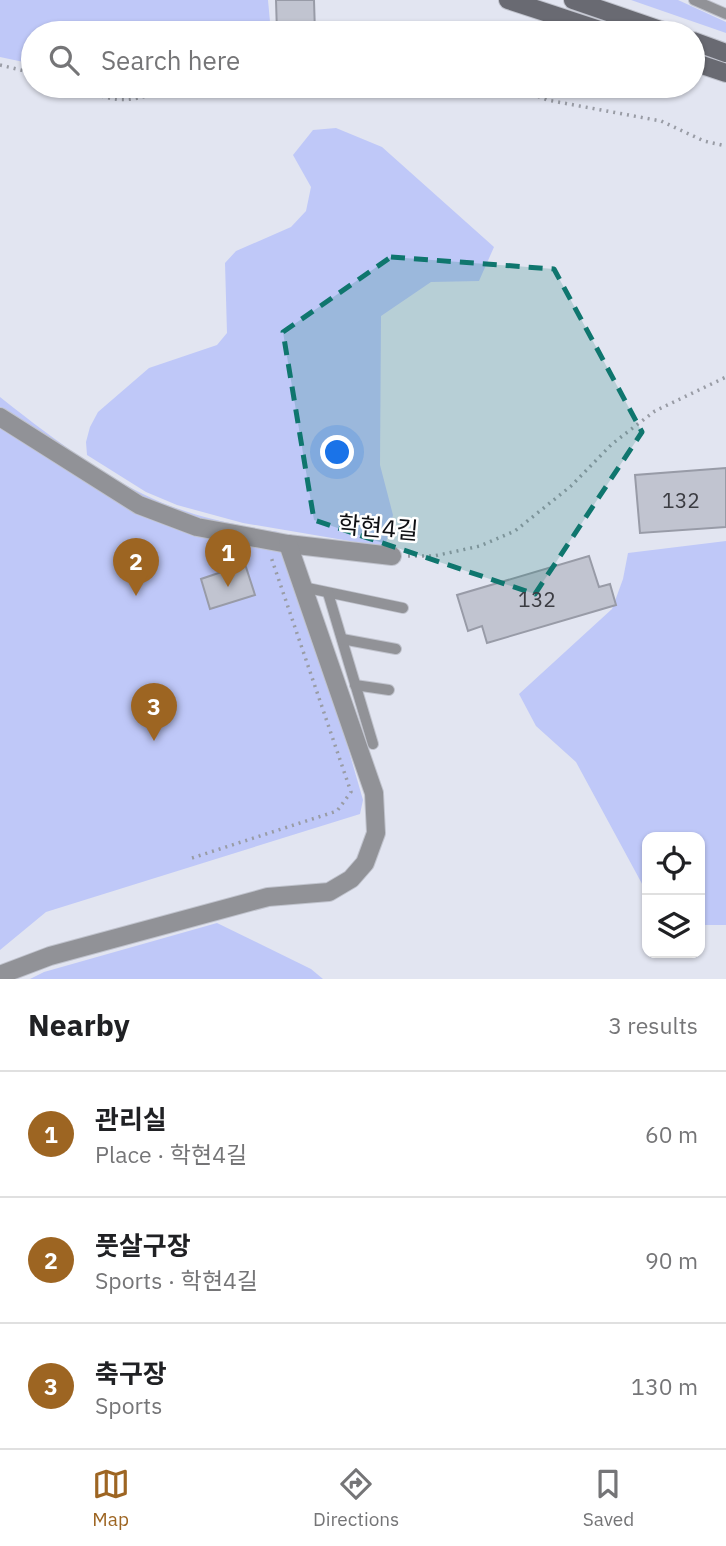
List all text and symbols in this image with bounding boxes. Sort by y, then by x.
search box [21,21,705,98]
icon: search [45,41,83,79]
text: Search here [101,43,240,77]
your location [320,435,354,469]
house number: 132 [662,486,700,514]
street label: 학현4길 [337,508,420,546]
pin: 1 [205,529,251,587]
pin: 2 [113,538,159,596]
house number: 132 [518,585,556,613]
pin: 3 [131,683,177,741]
map controls [642,832,705,958]
button: locate [642,832,705,895]
button: layers [642,895,705,958]
text: Nearby [28,1005,130,1044]
text: 3 results [608,1010,698,1040]
text: 관리실 [95,1102,167,1136]
text: 1 [44,1119,58,1149]
text: 60 m [645,1119,698,1149]
text: Place · 학현4길 [95,1139,247,1169]
text: 풋살구장 [95,1228,191,1262]
text: 2 [44,1245,58,1275]
text: 90 m [645,1245,698,1275]
text: Sports · 학현4길 [95,1265,258,1295]
text: 축구장 [95,1356,167,1390]
text: 3 [44,1371,58,1401]
text: 130 m [631,1371,698,1401]
text: Sports [95,1390,162,1420]
tab: Map [92,1465,130,1531]
tab: Directions [313,1465,399,1531]
tab: Saved [583,1465,634,1531]

